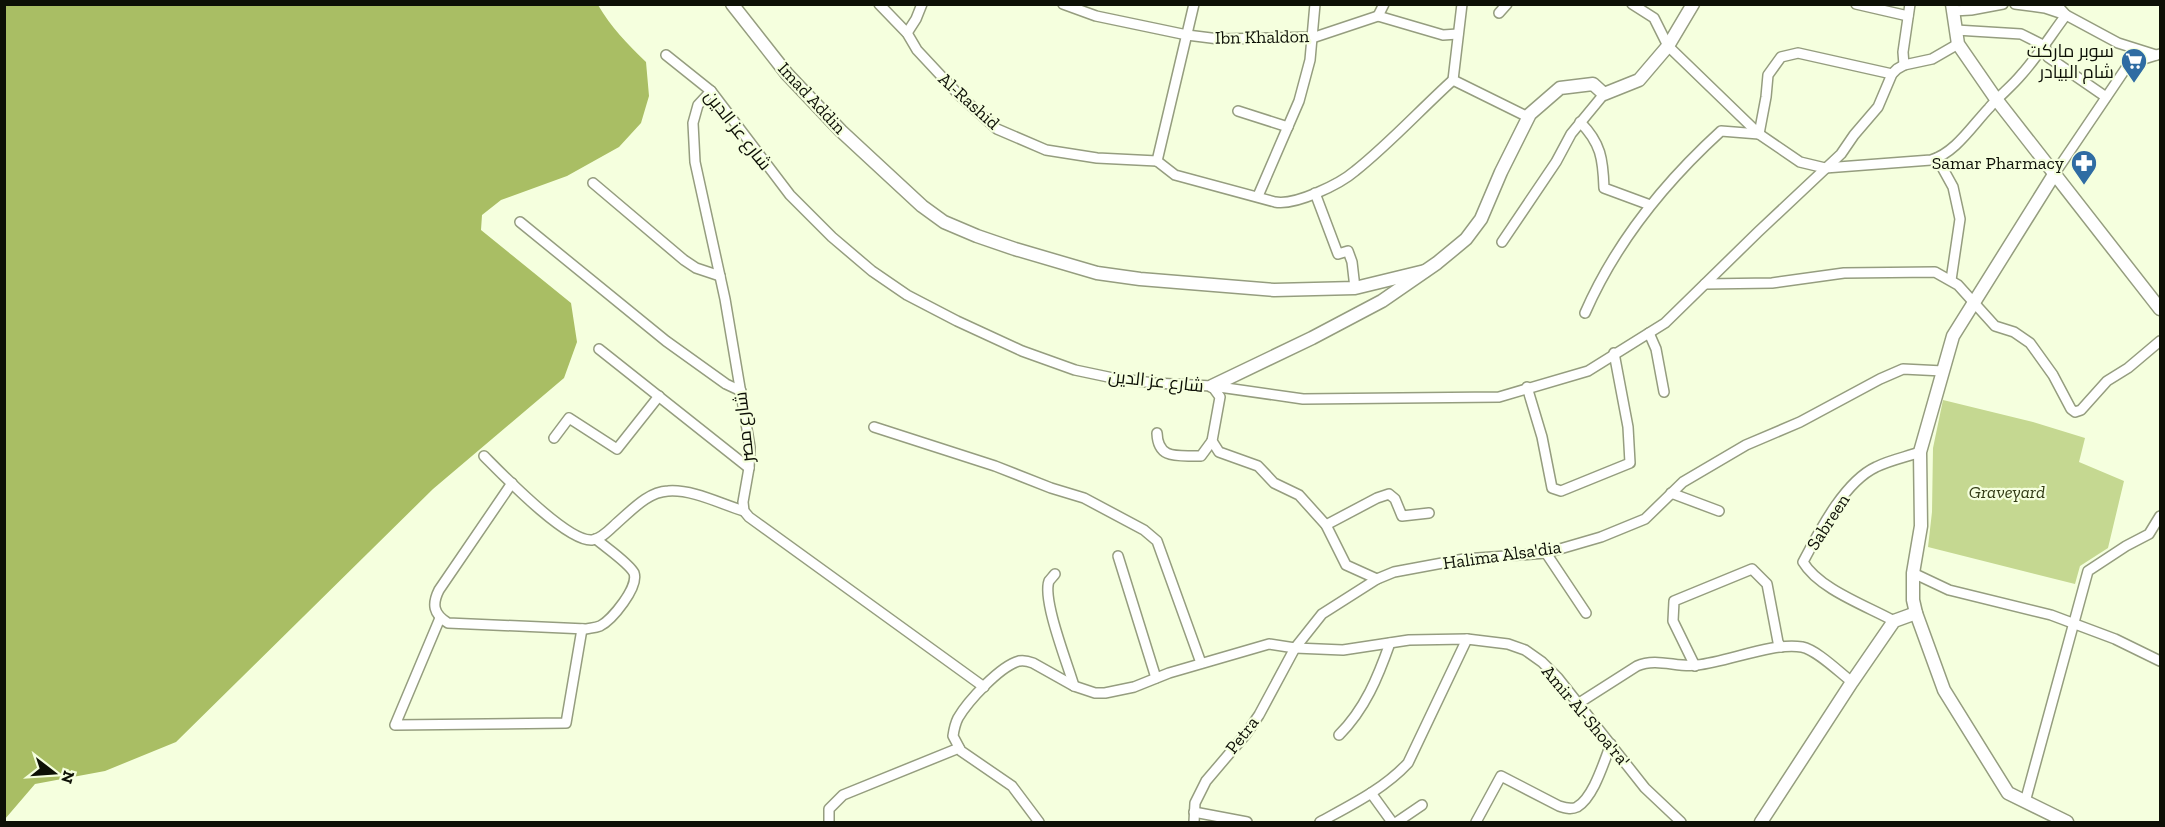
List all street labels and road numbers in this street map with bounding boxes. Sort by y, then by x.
street label: Ibn Khaldon [1215,25,1310,49]
street label: Imad Addin [773,58,851,139]
street label: Al-Rashid [934,68,1004,134]
street label: شارع عز الدين [699,85,776,175]
street label: شارع عز الدين [1107,365,1205,398]
street label: شارع مصر [729,391,760,464]
street label: Sabreen [1802,489,1855,554]
street label: Halima Alsa'dia [1441,536,1563,574]
street label: Amir Al-Shoa'ra' [1537,661,1635,771]
street label: Petra [1221,712,1264,758]

